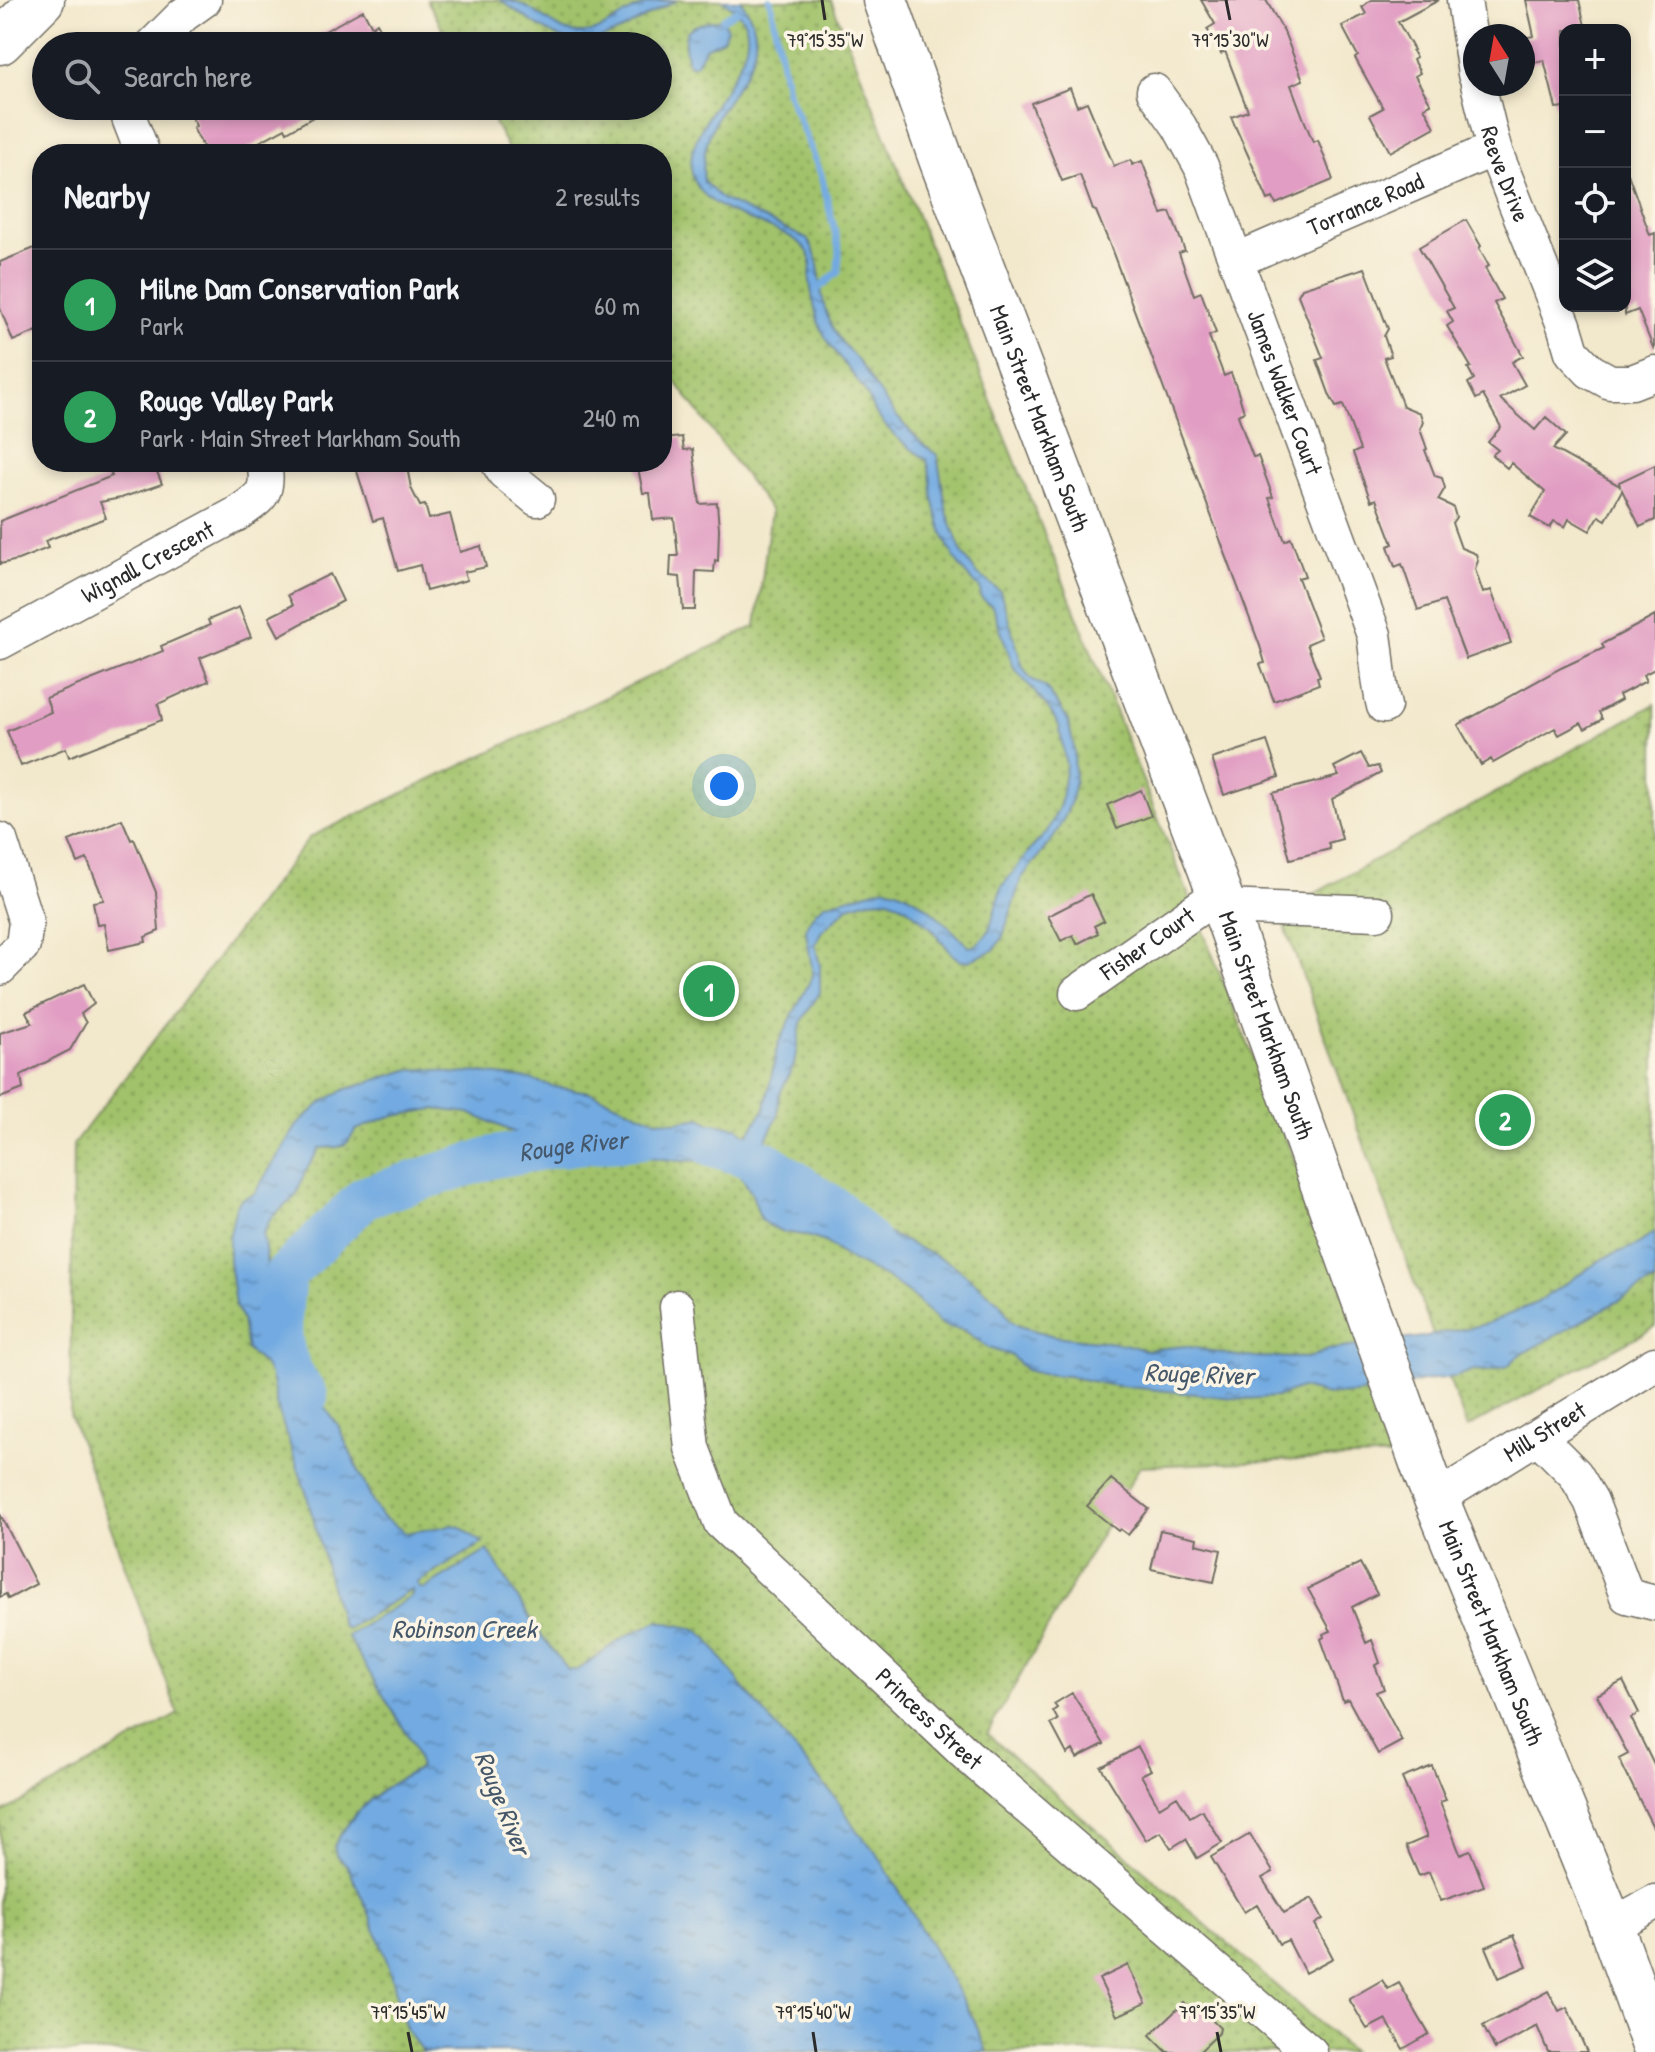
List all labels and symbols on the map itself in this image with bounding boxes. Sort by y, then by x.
north arrow [1463,24,1535,96]
text: 79°15'35"W [787,26,864,53]
text: 79°15'30"W [1191,26,1269,53]
street label: Reeve Drive [1474,123,1538,227]
street label: Torrance Road [1302,164,1428,243]
street label: Main Street Markham South [983,300,1098,536]
street label: James Walker Court [1240,305,1331,480]
street label: Wignall Crescent [75,512,220,610]
your location [704,766,744,806]
street label: Fisher Court [1093,899,1201,988]
street label: Main Street Markham South [1212,907,1322,1143]
pin: 1 [683,961,735,1021]
pin: 2 [1479,1090,1531,1150]
water label: Rouge River [516,1121,632,1170]
water label: Rouge River [1144,1354,1257,1394]
street label: Mill Street [1497,1393,1592,1469]
street label: Main Street Markham South [1432,1516,1552,1750]
water label: Robinson Creek [392,1611,538,1646]
street label: Princess Street [869,1660,990,1777]
water label: Rouge River [466,1746,541,1863]
text: 79°15'45"W [370,1998,446,2025]
text: 79°15'40"W [775,1998,852,2025]
text: 79°15'35"W [1179,1998,1256,2025]

